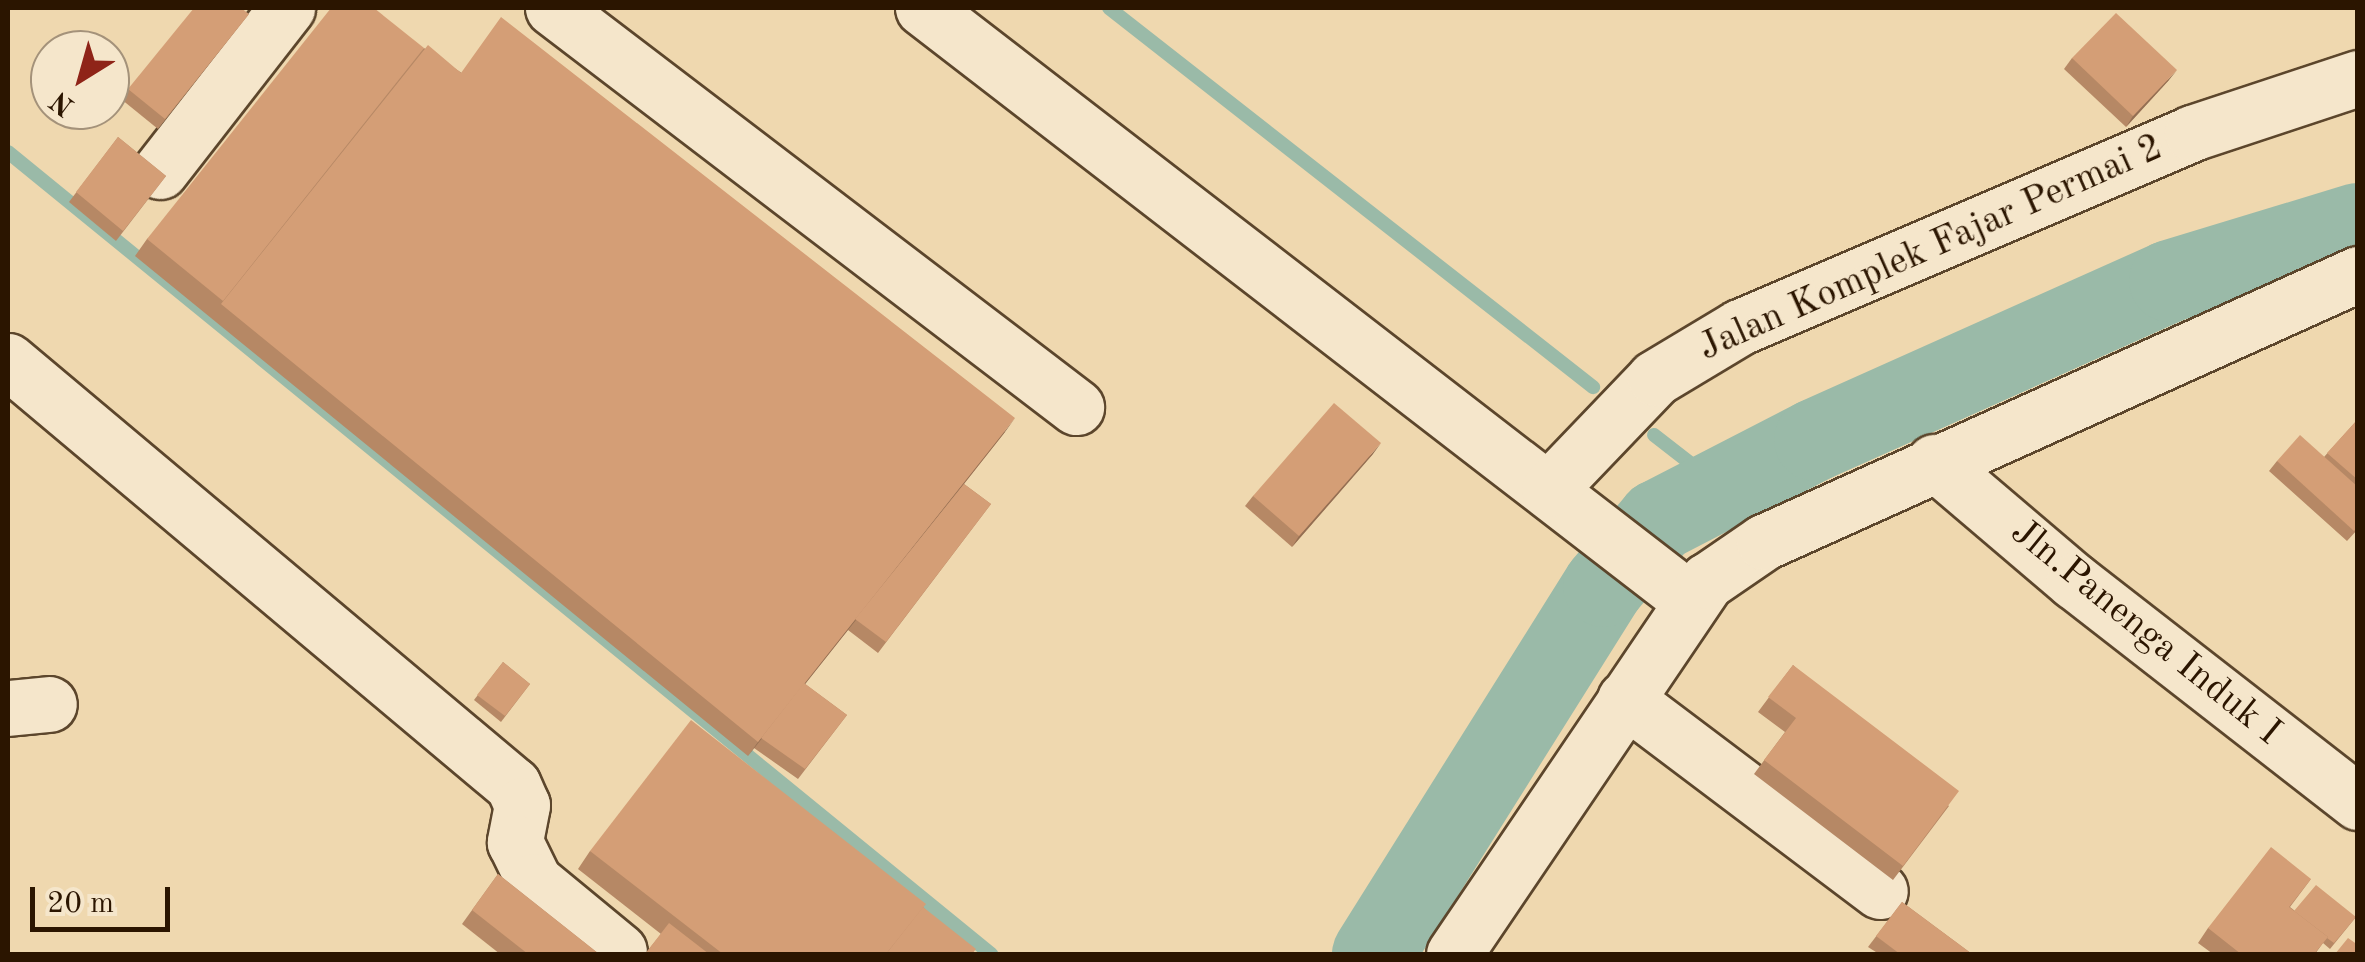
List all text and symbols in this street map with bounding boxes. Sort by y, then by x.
north arrow [30,30,130,130]
text: N [46,85,80,120]
street label: Jalan Komplek Fajar Permai 2 [1692,126,2170,372]
street label: Jln.Panenga Induk I [2001,510,2289,756]
scale bar [35,867,175,929]
text: 20 m [47,889,114,919]

